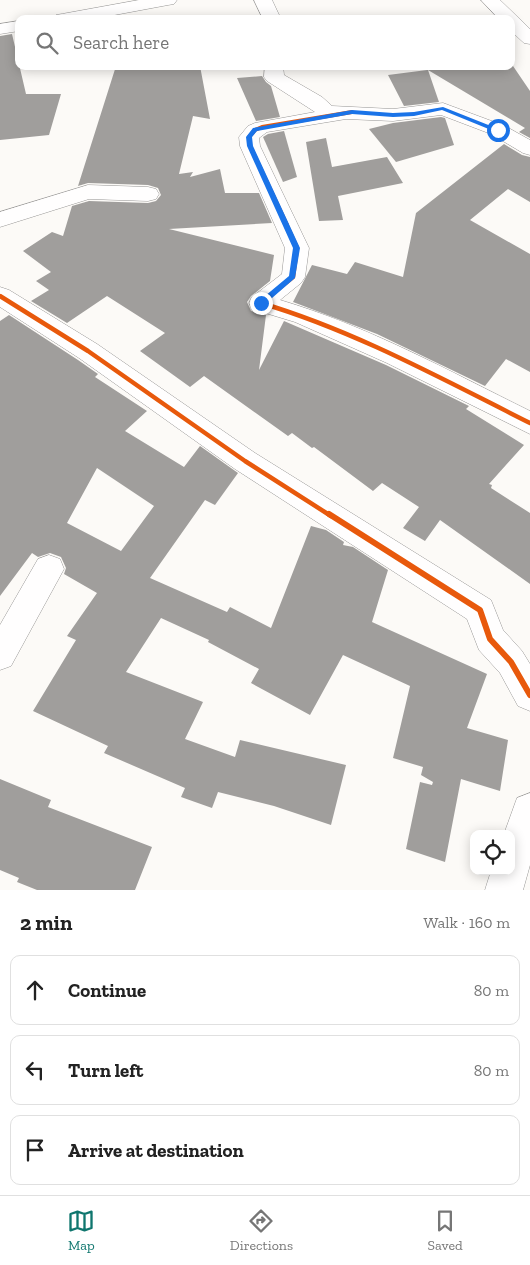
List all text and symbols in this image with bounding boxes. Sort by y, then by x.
search box [15,15,515,70]
icon: search [33,29,61,57]
text: Search here [73,31,169,54]
route start [487,119,510,142]
route end [250,292,273,315]
map controls [470,830,515,875]
button: locate [470,830,515,875]
text: 2 min [20,910,72,935]
text: Walk · 160 m [423,913,510,932]
icon: ahead [21,976,49,1004]
text: Continue [68,979,146,1002]
text: 80 m [474,981,509,1000]
icon: left [21,1056,49,1084]
text: Turn left [68,1059,143,1082]
text: 80 m [474,1061,509,1080]
icon: arrive [21,1136,49,1164]
text: Arrive at destination [68,1139,244,1162]
tab: Map [67,1207,95,1254]
tab: Directions [230,1207,293,1254]
tab: Saved [428,1207,463,1254]

